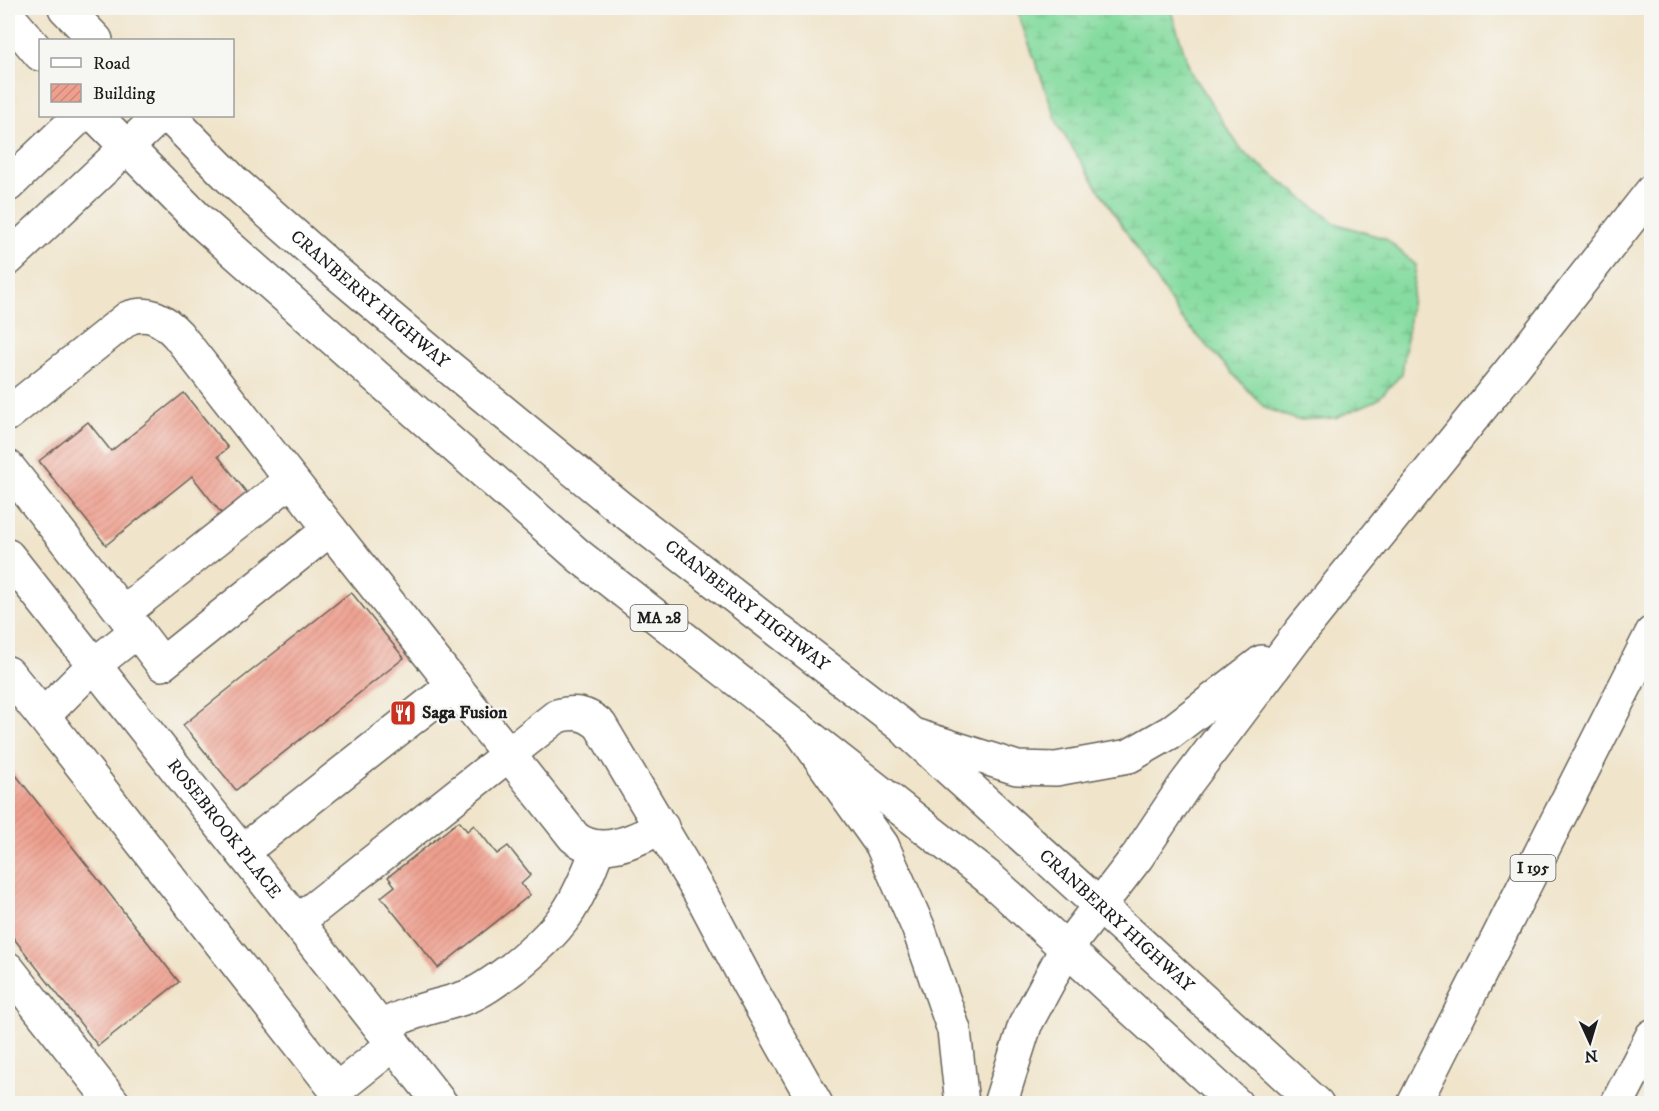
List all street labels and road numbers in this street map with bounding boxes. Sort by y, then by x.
street label: CRANBERRY HIGHWAY [286,226,454,374]
street label: CRANBERRY HIGHWAY [660,535,834,677]
road number: MA 28 [630,605,688,631]
street label: ROSEBROOK PLACE [162,755,286,903]
street label: CRANBERRY HIGHWAY [1034,845,1199,998]
road number: I 195 [1510,855,1556,881]

